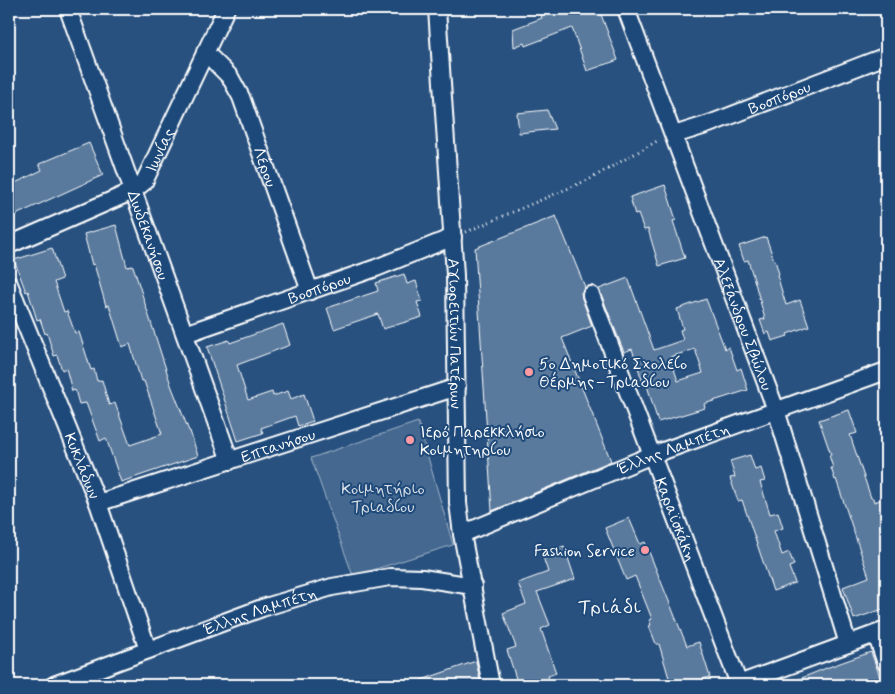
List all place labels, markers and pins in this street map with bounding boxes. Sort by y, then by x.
place label: 5ο Δημοτικό Σχολείο Θέρμης–Τριαδίου [539,354,687,393]
marker: 5ο Δημοτικό Σχολείο Θέρμης–Τριαδίου [523,366,535,378]
place label: Ιερό Παρεκκλήσιο Κοιμητηρίου [420,422,545,461]
marker: Ιερό Παρεκκλήσιο Κοιμητηρίου [404,434,416,446]
place label: Fashion Service [534,541,635,562]
marker: Fashion Service [639,544,651,556]

